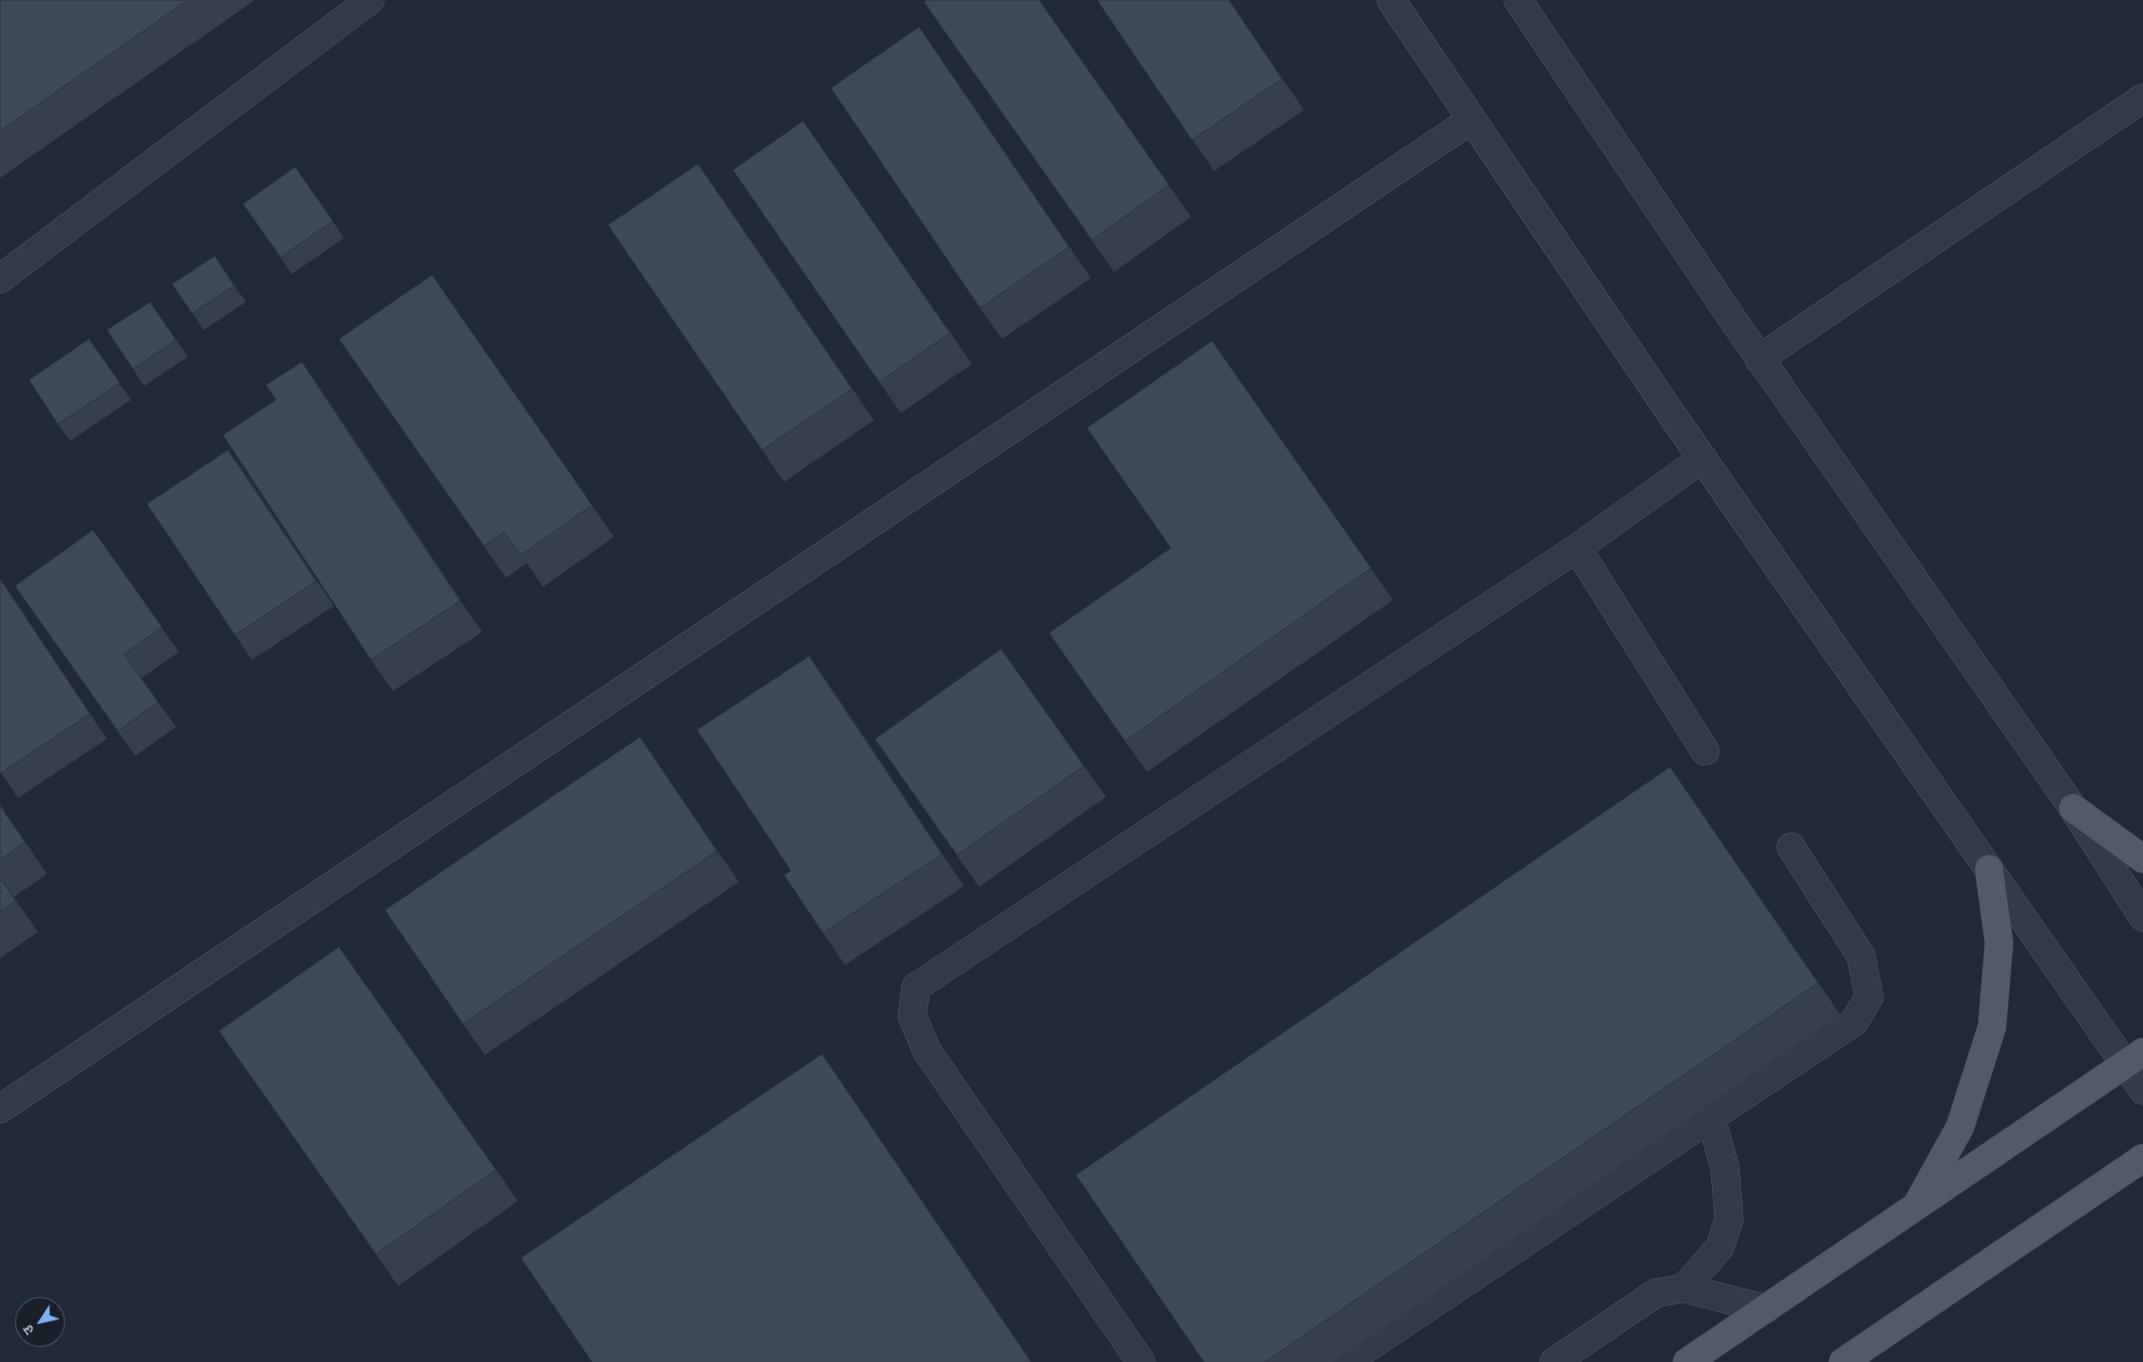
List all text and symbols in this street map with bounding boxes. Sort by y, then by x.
north arrow [15,1297,65,1347]
text: उ [18,1322,38,1339]

